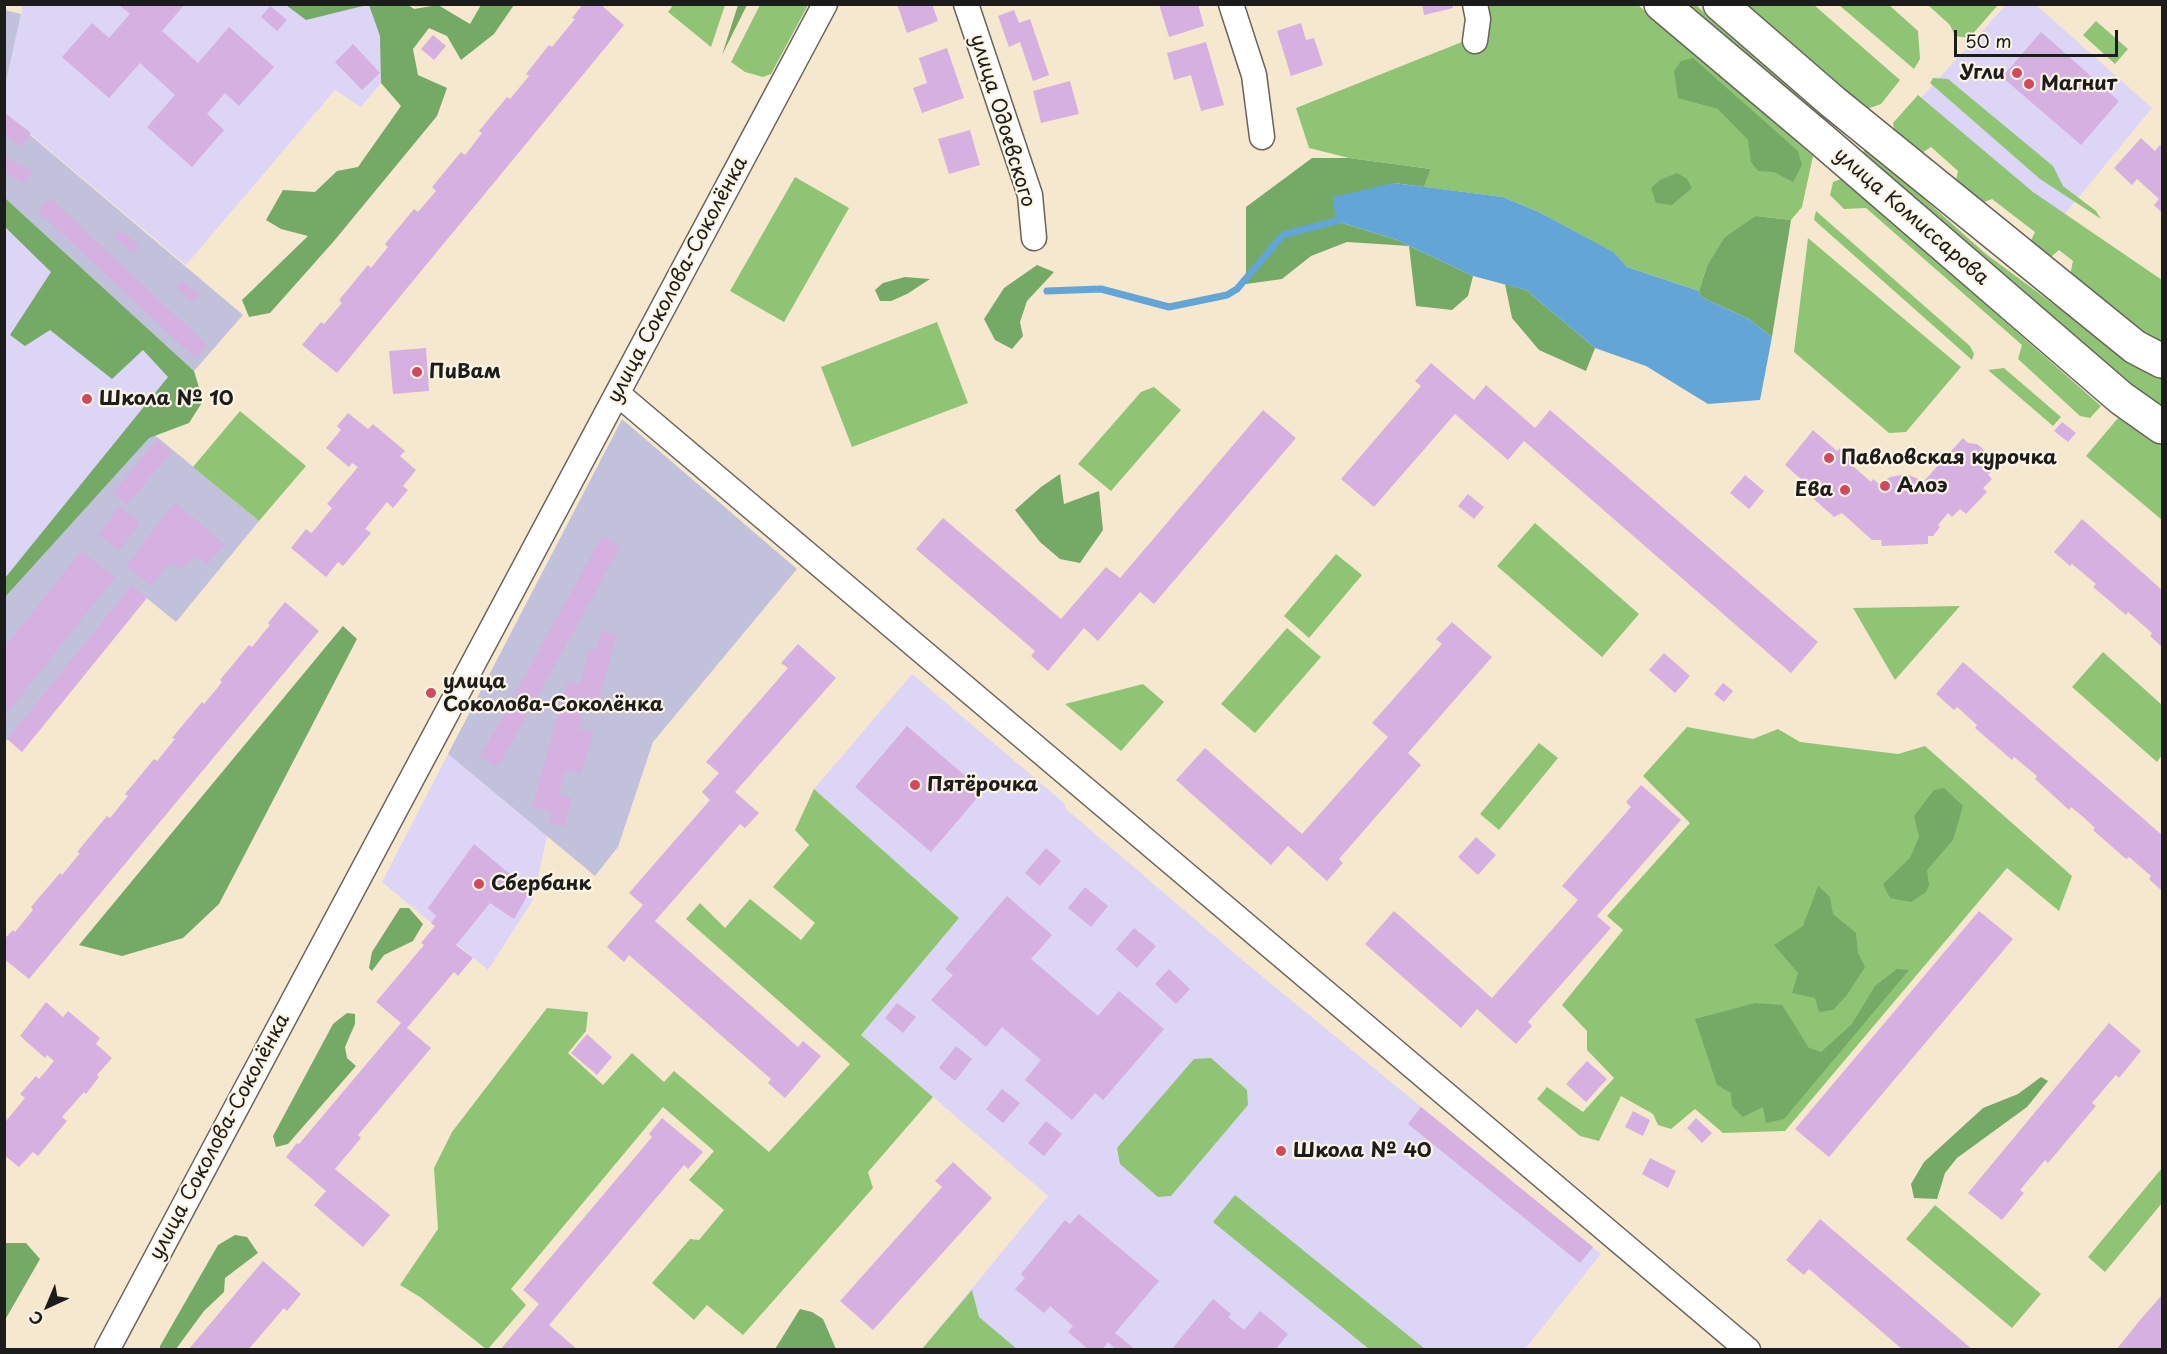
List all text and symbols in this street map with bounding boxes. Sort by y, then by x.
scale bar [1957,18,2120,56]
text: 50 m [1965,27,2012,54]
street label: улица Одоевского [964,32,1040,210]
place label: Угли [1959,61,2005,85]
marker: Угли [2010,66,2024,80]
place label: Магнит [2041,72,2117,96]
marker: Магнит [2022,77,2036,91]
street label: улица Комиссарова [1829,143,1993,291]
street label: улица Соколова-Соколёнка [603,153,753,407]
place label: ПиВам [429,360,501,384]
marker: ПиВам [410,365,424,379]
place label: Школа № 10 [99,387,234,411]
marker: Школа № 10 [80,392,94,406]
place label: Павловская курочка [1841,446,2057,470]
marker: Павловская курочка [1822,451,1836,465]
place label: Алоэ [1897,474,1947,498]
place label: Ева [1795,478,1833,502]
marker: Алоэ [1878,479,1892,493]
marker: Ева [1838,483,1852,497]
place label: улица Соколова-Соколёнка [443,670,663,717]
marker: улица Соколова-Соколёнка [424,686,438,700]
place label: Пятёрочка [927,773,1038,797]
marker: Пятёрочка [908,778,922,792]
place label: Сбербанк [491,872,591,896]
marker: Сбербанк [472,877,486,891]
street label: улица Соколова-Соколёнка [145,1010,295,1264]
place label: Школа № 40 [1293,1139,1432,1163]
marker: Школа № 40 [1274,1144,1288,1158]
north arrow [18,1276,78,1336]
text: С [23,1306,48,1332]

